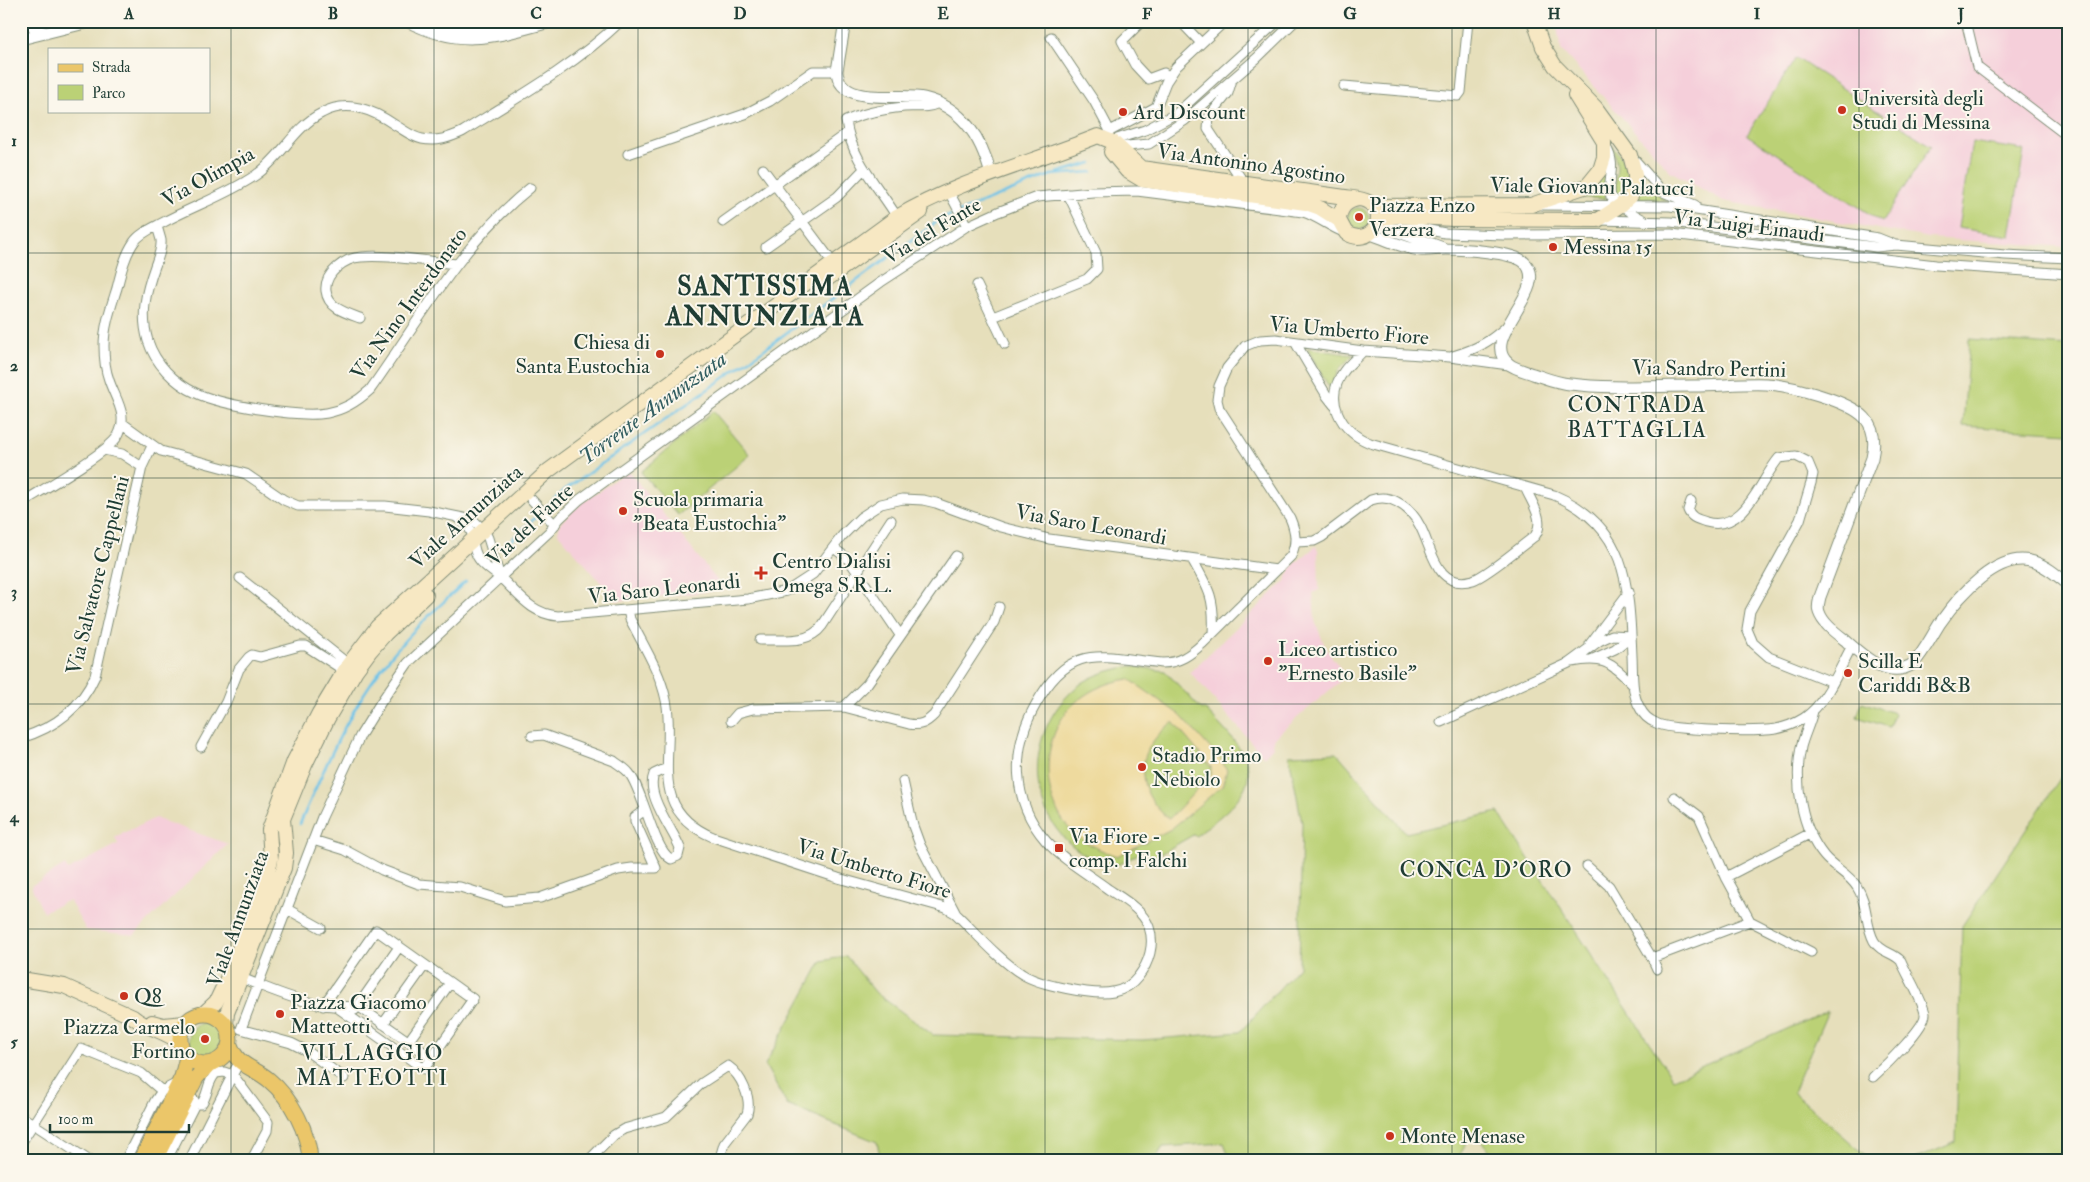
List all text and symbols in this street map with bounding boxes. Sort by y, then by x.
text: A [123,4,135,24]
text: B [328,4,338,24]
text: C [530,4,542,24]
text: D [733,4,747,24]
text: E [937,4,949,24]
text: F [1142,4,1152,24]
text: G [1343,4,1357,24]
text: H [1547,4,1561,24]
text: I [1754,4,1761,24]
text: J [1957,4,1965,25]
legend [48,48,210,112]
text: Strada [92,58,131,77]
text: Parco [92,84,125,103]
place label: Università degli Studi di Messina [1852,85,1991,136]
place label: Ard Discount [1132,99,1246,126]
marker: Università degli Studi di Messina [1836,104,1848,116]
marker: Ard Discount [1117,106,1129,118]
text: 1 [11,131,17,151]
street label: Via Antonino Agostino [1155,137,1347,191]
street label: Via Olimpia [157,140,260,214]
street label: Viale Giovanni Palatucci [1490,172,1695,202]
street label: Via del Fante [878,191,986,271]
place label: Piazza Enzo Verzera [1369,192,1475,243]
street label: Via Luigi Einaudi [1672,203,1827,249]
marker: Piazza Enzo Verzera [1353,211,1365,223]
street label: Via Nino Interdonato [345,222,473,386]
place label: Messina 15 [1563,234,1653,261]
marker: Messina 15 [1547,241,1559,253]
district label: SANTISSIMA ANNUNZIATA [665,271,864,333]
street label: Via Umberto Fiore [1268,311,1430,351]
place label: Chiesa di Santa Eustochia [515,329,650,380]
water label: Torrente Annunziata [574,345,732,471]
marker: Chiesa di Santa Eustochia [654,348,666,360]
street label: Via Sandro Pertini [1632,354,1787,384]
text: 2 [10,356,18,376]
district label: CONTRADA BATTAGLIA [1567,391,1707,444]
street label: Viale Annunziata [404,459,529,575]
street label: Via Salvatore Cappellani [60,472,136,677]
street label: Via del Fante [481,478,580,572]
place label: Scuola primaria "Beata Eustochia" [633,486,786,537]
street label: Via Saro Leonardi [1013,498,1169,552]
marker: Scuola primaria "Beata Eustochia" [617,505,629,517]
place label: Centro Dialisi Omega S.R.L. [772,548,892,599]
marker: Centro Dialisi Omega S.R.L. [754,566,768,580]
street label: Via Saro Leonardi [586,568,742,610]
text: 3 [11,582,17,602]
place label: Liceo artistico "Ernesto Basile" [1278,636,1417,687]
place label: Scilla E Cariddi B&B [1858,648,1971,699]
marker: Liceo artistico "Ernesto Basile" [1262,655,1274,667]
marker: Scilla E Cariddi B&B [1842,667,1854,679]
place label: Stadio Primo Nebiolo [1152,742,1261,793]
marker: Stadio Primo Nebiolo [1136,761,1148,773]
text: 4 [9,807,20,827]
place label: Via Fiore - comp. I Falchi [1069,823,1188,874]
street label: Via Umberto Fiore [794,833,955,905]
marker: Via Fiore - comp. I Falchi [1053,842,1065,854]
street label: Viale Annunziata [201,846,275,991]
district label: CONCA D'ORO [1399,856,1573,884]
place label: Q8 [134,983,165,1010]
place label: Piazza Giacomo Matteotti [290,989,427,1040]
marker: Q8 [118,990,130,1002]
marker: Piazza Giacomo Matteotti [274,1008,286,1020]
place label: Piazza Carmelo Fortino [63,1014,195,1065]
text: 5 [10,1032,18,1052]
marker: Piazza Carmelo Fortino [199,1033,211,1045]
district label: VILLAGGIO MATTEOTTI [296,1039,448,1092]
scale bar [50,1102,189,1134]
text: 100 m [58,1110,94,1129]
place label: Monte Menase [1400,1123,1525,1150]
marker: Monte Menase [1384,1130,1396,1142]

